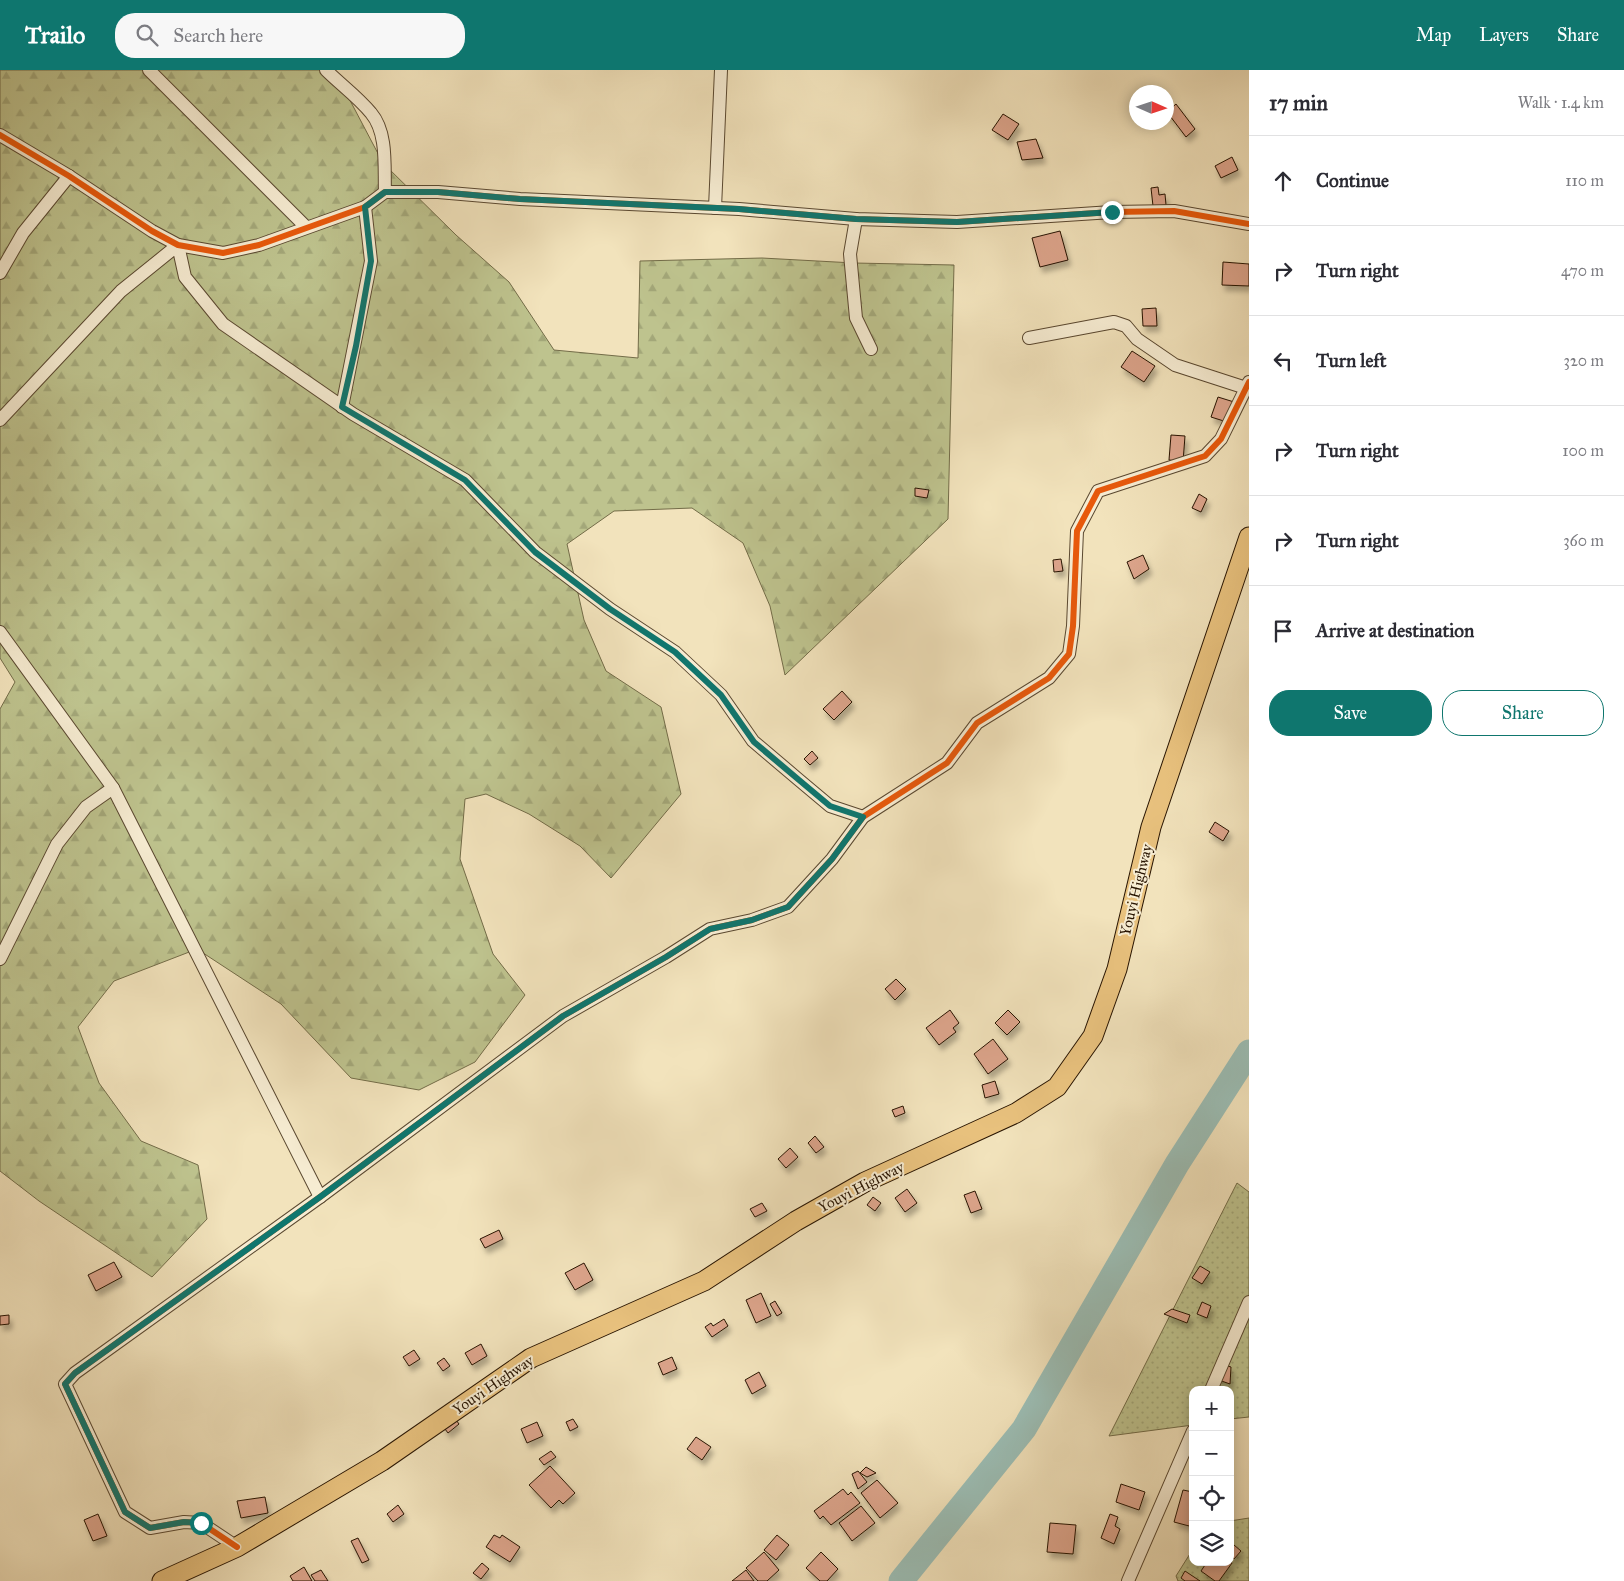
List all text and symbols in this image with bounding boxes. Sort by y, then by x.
search box [115,13,465,58]
text: Trailo [25,20,85,50]
icon: search [133,21,161,49]
text: Search here [173,24,263,47]
text: Map [1416,24,1451,46]
text: Layers [1479,24,1529,46]
text: Share [1557,24,1599,46]
north arrow [1129,85,1174,130]
text: 17 min [1269,90,1328,116]
text: Walk · 1.4 km [1518,93,1604,112]
icon: ahead [1269,167,1297,195]
text: Continue [1316,169,1389,192]
text: 110 m [1565,171,1604,190]
route end [1101,201,1124,224]
icon: right [1269,257,1297,285]
text: Turn right [1316,259,1399,282]
text: 470 m [1561,261,1604,280]
icon: left [1269,347,1297,375]
text: Turn left [1316,349,1386,372]
text: 320 m [1564,351,1604,370]
icon: right [1269,437,1297,465]
text: Turn right [1316,439,1399,462]
text: 100 m [1562,441,1604,460]
icon: right [1269,527,1297,555]
text: Turn right [1316,529,1399,552]
text: 360 m [1563,531,1604,550]
icon: arrive [1269,617,1297,645]
text: Arrive at destination [1316,619,1474,642]
button: Save [1269,690,1432,736]
button: Share [1442,690,1604,736]
street label: Youyi Highway [1116,841,1156,938]
street label: Youyi Highway [815,1157,908,1216]
street label: Youyi Highway [449,1351,538,1419]
map controls [1189,1386,1234,1566]
button: + [1189,1386,1234,1431]
button: − [1189,1431,1234,1476]
button: locate [1189,1476,1234,1521]
route start [190,1512,213,1535]
button: layers [1189,1521,1234,1566]

